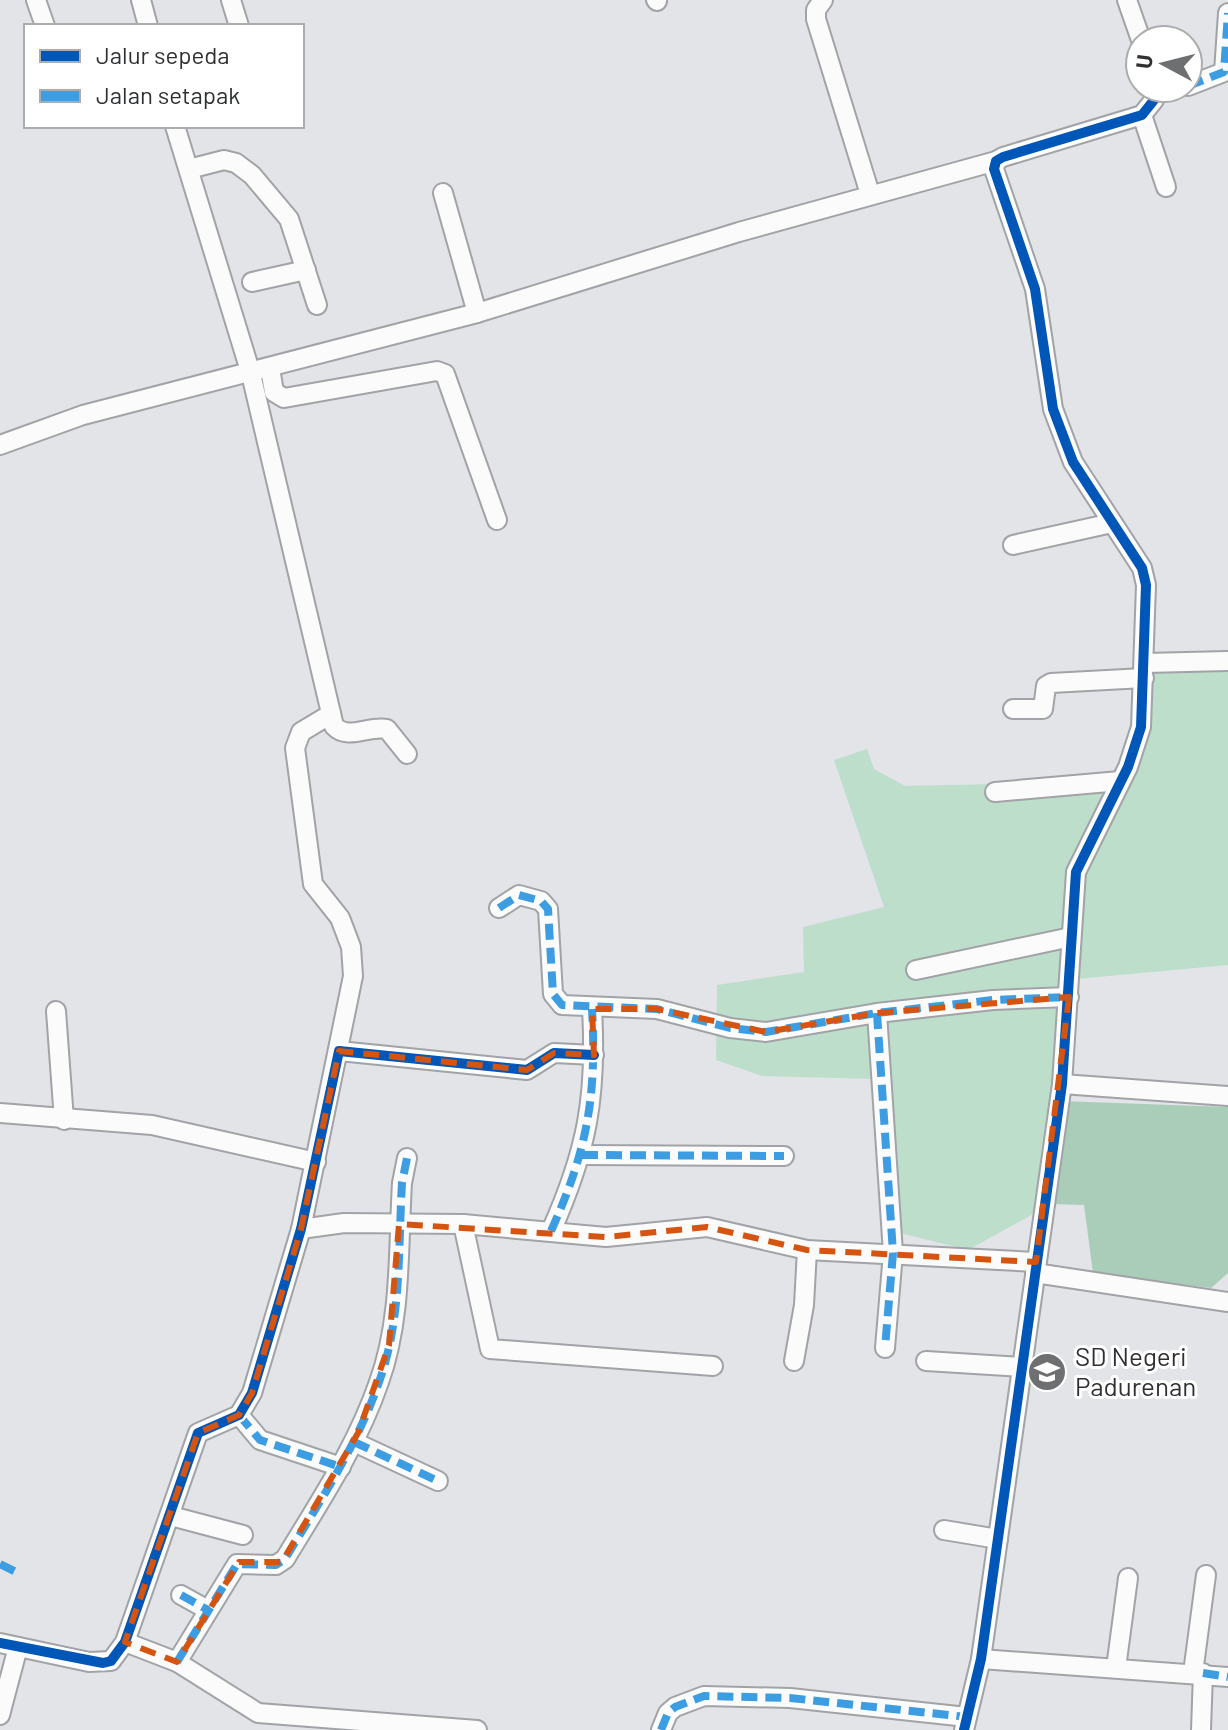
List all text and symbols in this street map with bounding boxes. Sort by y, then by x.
legend [24,24,304,128]
north arrow [1124,24,1204,104]
text: Jalur sepeda [96,40,230,69]
text: U [1129,53,1157,70]
text: Jalan setapak [96,80,240,109]
place label: SD Negeri Padurenan [1075,1340,1196,1401]
school or university icon: SD Negeri Padurenan [1026,1351,1068,1393]

